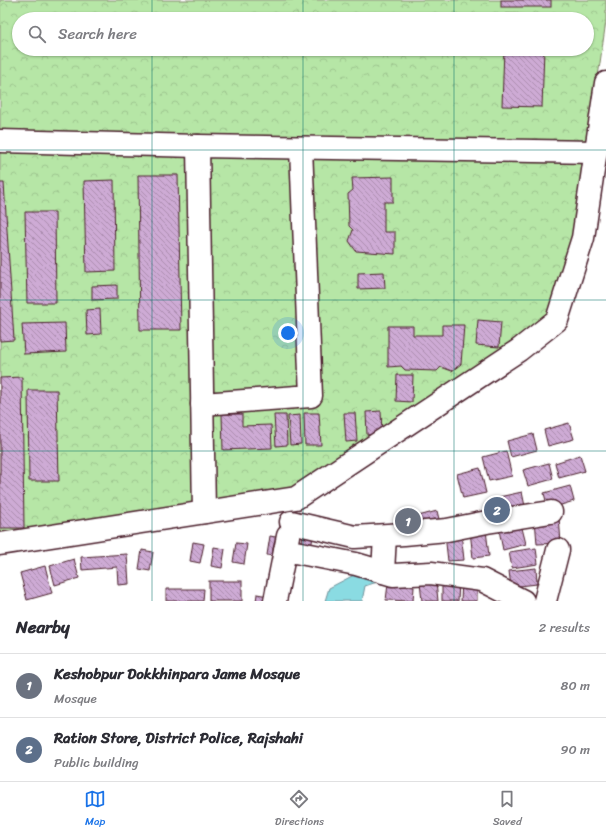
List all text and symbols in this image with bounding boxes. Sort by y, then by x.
search box [12,12,594,56]
text: Search here [58,21,137,47]
icon: search [26,23,48,45]
your location [278,323,298,343]
pin: 2 [484,495,510,525]
pin: 1 [395,506,421,536]
text: Nearby [16,612,70,642]
text: 2 results [539,616,590,639]
text: Keshobpur Dokkhinpara Jame Mosque [54,661,300,687]
text: 1 [26,674,32,697]
text: 80 m [561,674,590,697]
text: Mosque [54,687,97,710]
text: Ration Store, District Police, Rajshahi [54,725,303,751]
text: 2 [25,738,33,761]
text: 90 m [560,738,590,761]
text: Public building [54,751,139,774]
tab: Map [84,788,106,831]
tab: Directions [275,788,324,831]
tab: Saved [493,788,522,831]

